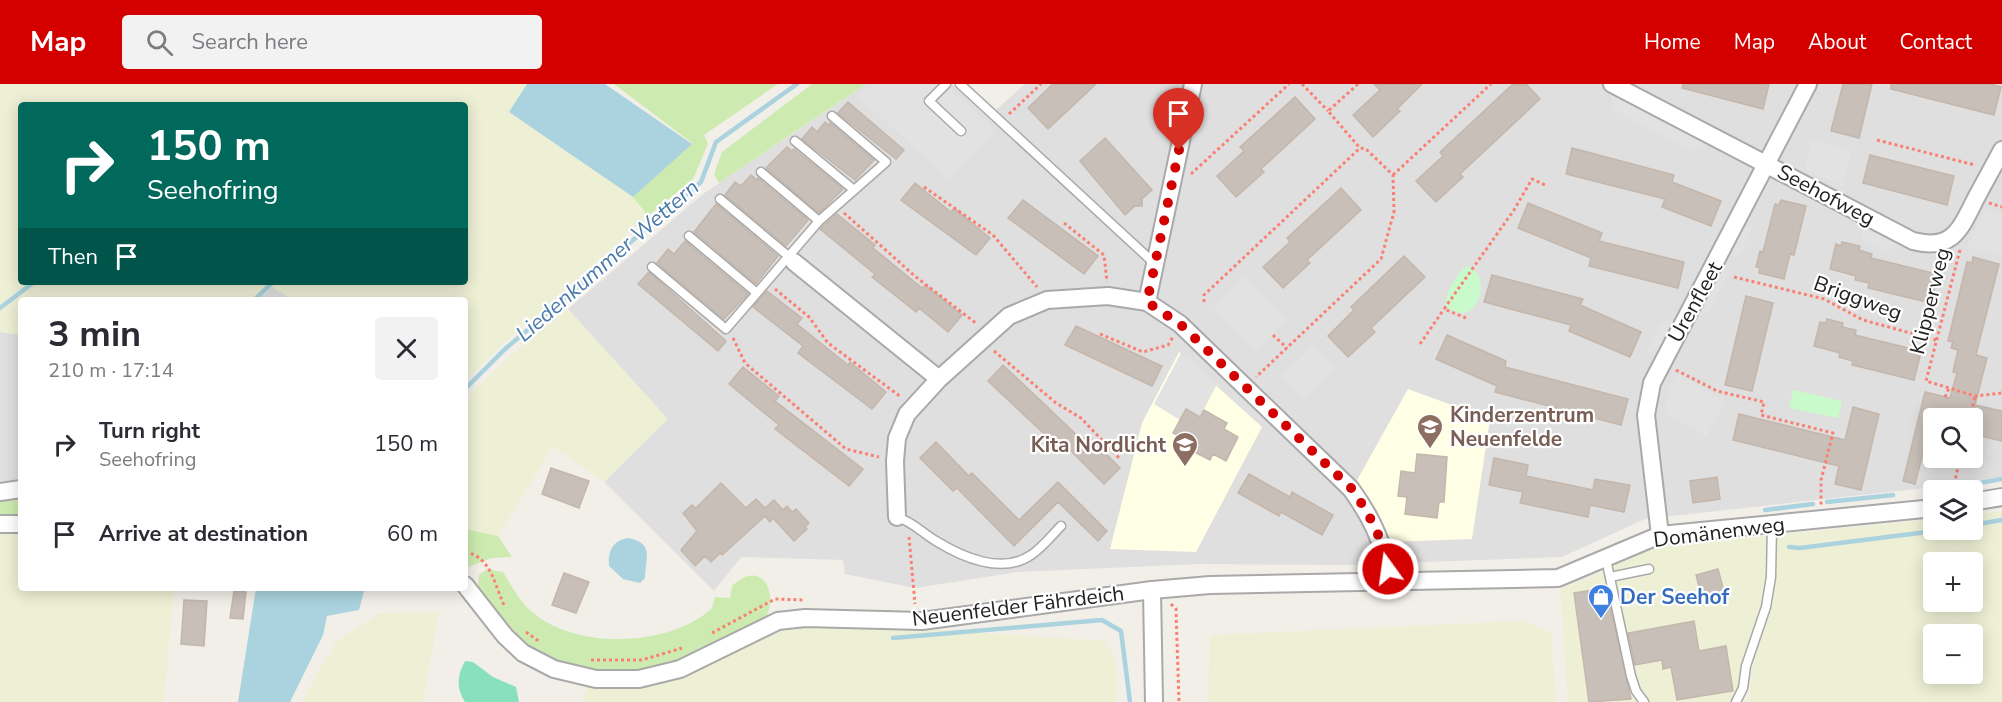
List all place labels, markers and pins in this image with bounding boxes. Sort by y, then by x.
pin [1153,88,1204,150]
place label: Kinderzentrum Neuenfelde [1450,401,1594,453]
school or university icon: Kinderzentrum Neuenfelde [1415,412,1445,450]
school or university icon: Kita Nordlicht [1170,430,1200,468]
place label: Kita Nordlicht [1031,431,1167,459]
shop icon: Der Seehof [1586,582,1616,620]
place label: Der Seehof [1620,583,1730,611]

